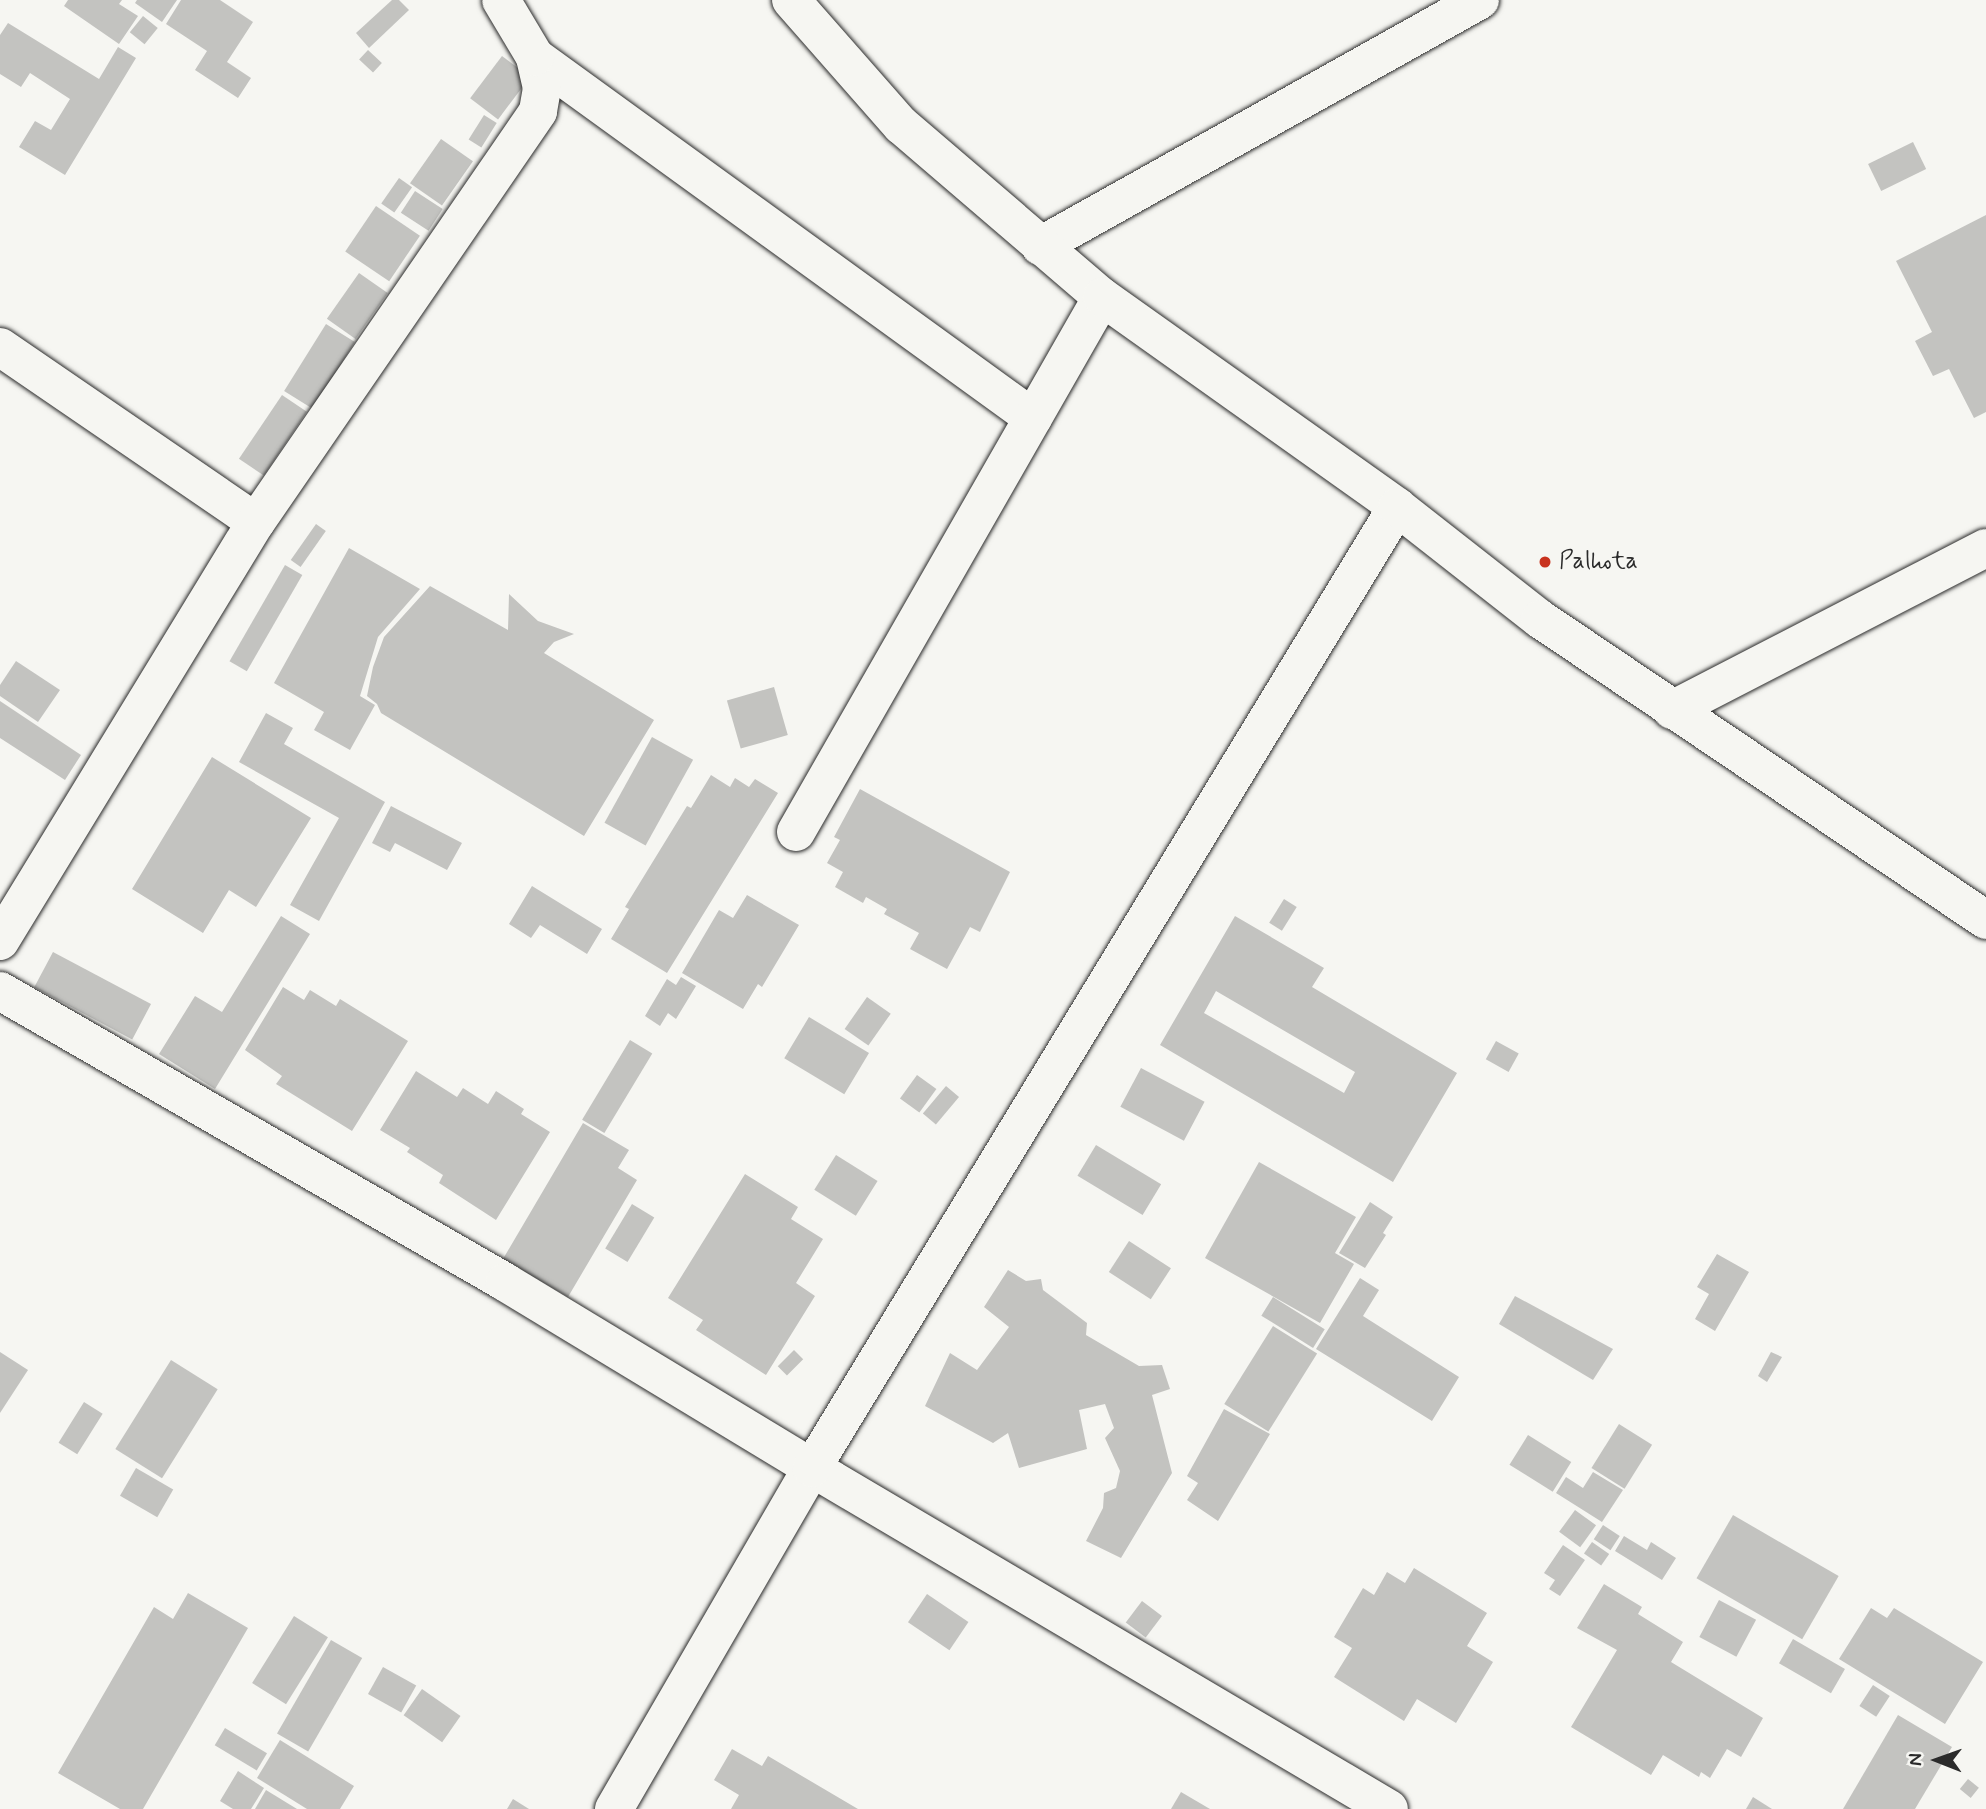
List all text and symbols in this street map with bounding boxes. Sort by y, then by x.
place label: Palhota [1559,548,1638,576]
marker: Palhota [1537,554,1553,570]
north arrow [1902,1725,1972,1795]
text: N [1903,1753,1928,1766]

